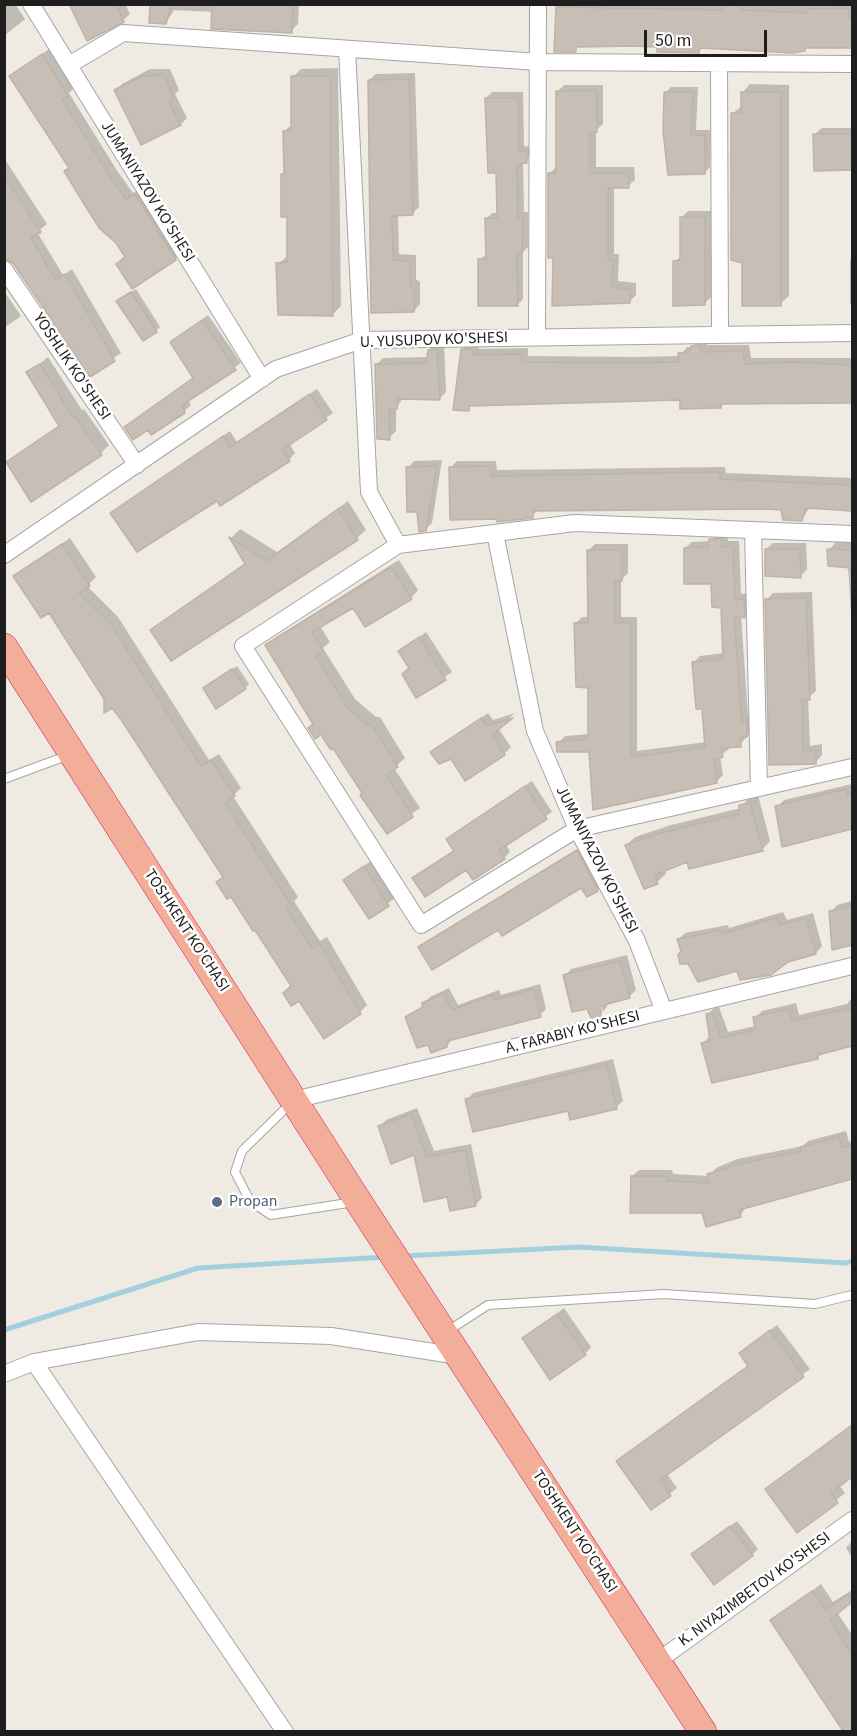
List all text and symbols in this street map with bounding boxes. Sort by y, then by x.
scale bar [647,18,770,56]
text: 50 m [655,28,691,53]
street label: JUMANIYAZOV KO'SHESI [96,118,198,266]
street label: YOSHLIK KO'SHESI [28,310,114,424]
street label: U. YUSUPOV KO'SHESI [360,329,508,353]
street label: JUMANIYAZOV KO'SHESI [551,783,641,937]
street label: TOSHKENT KO'CHASI [139,866,233,996]
street label: A. FARABIY KO'SHESI [504,1007,642,1059]
place label: Propan [229,1192,278,1212]
marker: Propan [210,1195,224,1209]
street label: TOSHKENT KO'CHASI [527,1467,621,1597]
street label: K. NIYAZIMBETOV KO'SHESI [675,1528,835,1652]

